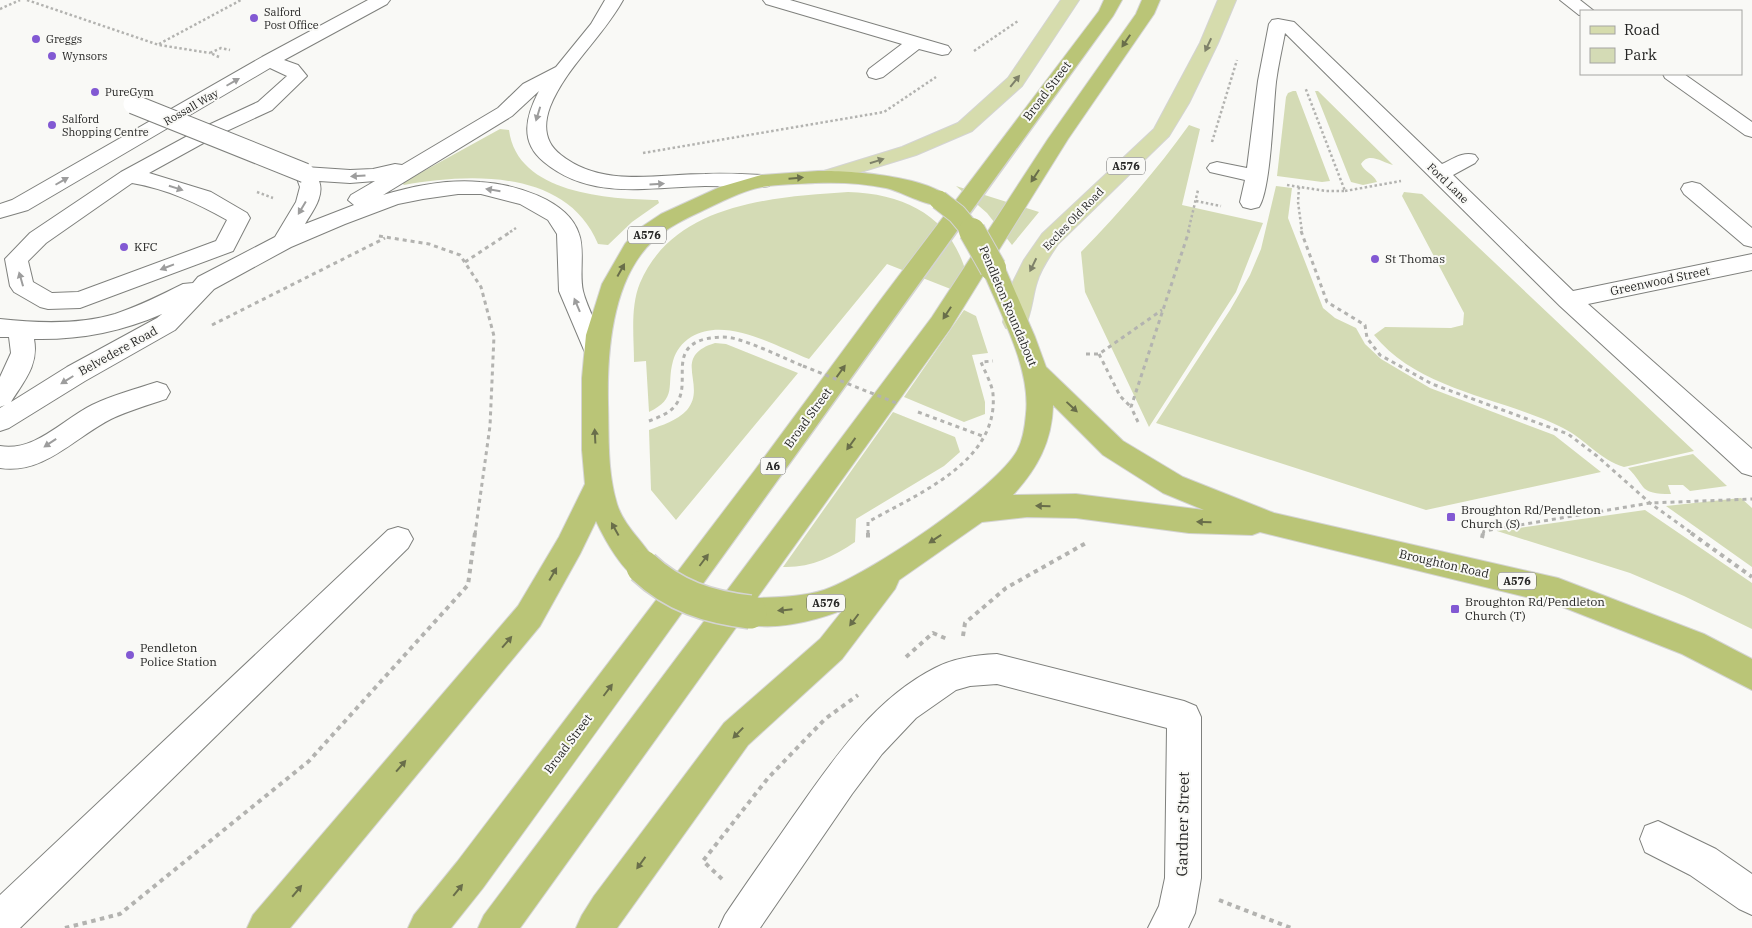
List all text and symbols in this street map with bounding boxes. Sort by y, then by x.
place label: Salford Post Office [264,5,319,32]
legend [1580,10,1742,75]
marker: Salford Post Office [248,12,260,24]
text: Road [1624,20,1660,39]
place label: Greggs [46,32,82,46]
marker: Greggs [30,33,42,45]
one-way arrow [1121,35,1131,48]
one-way arrow [1203,38,1211,52]
text: Park [1624,45,1657,64]
place label: Wynsors [62,49,107,63]
marker: Wynsors [46,50,58,62]
street label: Broad Street [1019,58,1074,123]
one-way arrow [1010,74,1021,87]
one-way arrow [226,78,239,87]
place label: PureGym [105,85,154,99]
marker: PureGym [89,86,101,98]
street label: Rossall Way [161,86,221,128]
one-way arrow [534,106,542,121]
place label: Salford Shopping Centre [62,112,149,139]
marker: Salford Shopping Centre [46,119,58,131]
one-way arrow [870,157,885,164]
road number: A576 [1107,158,1145,175]
street label: Ford Lane [1424,160,1472,206]
one-way arrow [1030,170,1040,183]
one-way arrow [350,172,366,180]
one-way arrow [789,174,805,182]
one-way arrow [55,177,68,186]
one-way arrow [650,179,666,187]
one-way arrow [168,184,183,192]
street label: Eccles Old Road [1039,184,1107,253]
one-way arrow [485,186,501,194]
one-way arrow [298,202,307,215]
road number: A576 [628,226,666,244]
place label: KFC [134,239,158,254]
marker: KFC [118,241,130,253]
street label: Pendleton Roundabout [976,243,1041,368]
place label: St Thomas [1385,251,1445,266]
marker: St Thomas [1369,253,1381,265]
one-way arrow [1029,258,1037,273]
one-way arrow [617,263,625,277]
street label: Greenwood Street [1609,263,1711,298]
one-way arrow [160,264,175,271]
one-way arrow [17,271,25,287]
one-way arrow [572,298,580,312]
one-way arrow [943,306,952,320]
street label: Belvedere Road [76,323,160,378]
one-way arrow [836,365,846,378]
one-way arrow [60,375,73,385]
street label: Broad Street [781,385,834,451]
one-way arrow [1065,401,1077,413]
one-way arrow [591,428,599,444]
one-way arrow [846,437,857,450]
one-way arrow [43,439,57,448]
road number: A6 [760,458,786,474]
one-way arrow [1035,501,1051,509]
place label: Broughton Rd/Pendleton Church (S) [1461,502,1601,531]
marker: Broughton Rd/Pendleton Church (S) [1445,511,1457,523]
one-way arrow [1196,518,1212,526]
one-way arrow [610,522,619,535]
one-way arrow [928,534,942,544]
street label: Broughton Road [1398,546,1490,581]
one-way arrow [699,554,710,567]
one-way arrow [549,567,558,580]
road number: A576 [1498,572,1536,590]
road number: A576 [807,594,845,612]
place label: Broughton Rd/Pendleton Church (T) [1465,594,1605,623]
marker: Broughton Rd/Pendleton Church (T) [1449,603,1461,615]
one-way arrow [776,606,792,614]
one-way arrow [848,613,859,626]
one-way arrow [501,636,512,649]
place label: Pendleton Police Station [140,640,217,669]
marker: Pendleton Police Station [124,649,136,661]
one-way arrow [602,684,613,697]
street label: Broad Street [540,711,595,776]
one-way arrow [732,727,744,739]
one-way arrow [395,760,406,772]
street label: Gardner Street [1172,771,1193,877]
one-way arrow [635,856,646,869]
one-way arrow [291,884,302,897]
one-way arrow [452,884,463,897]

